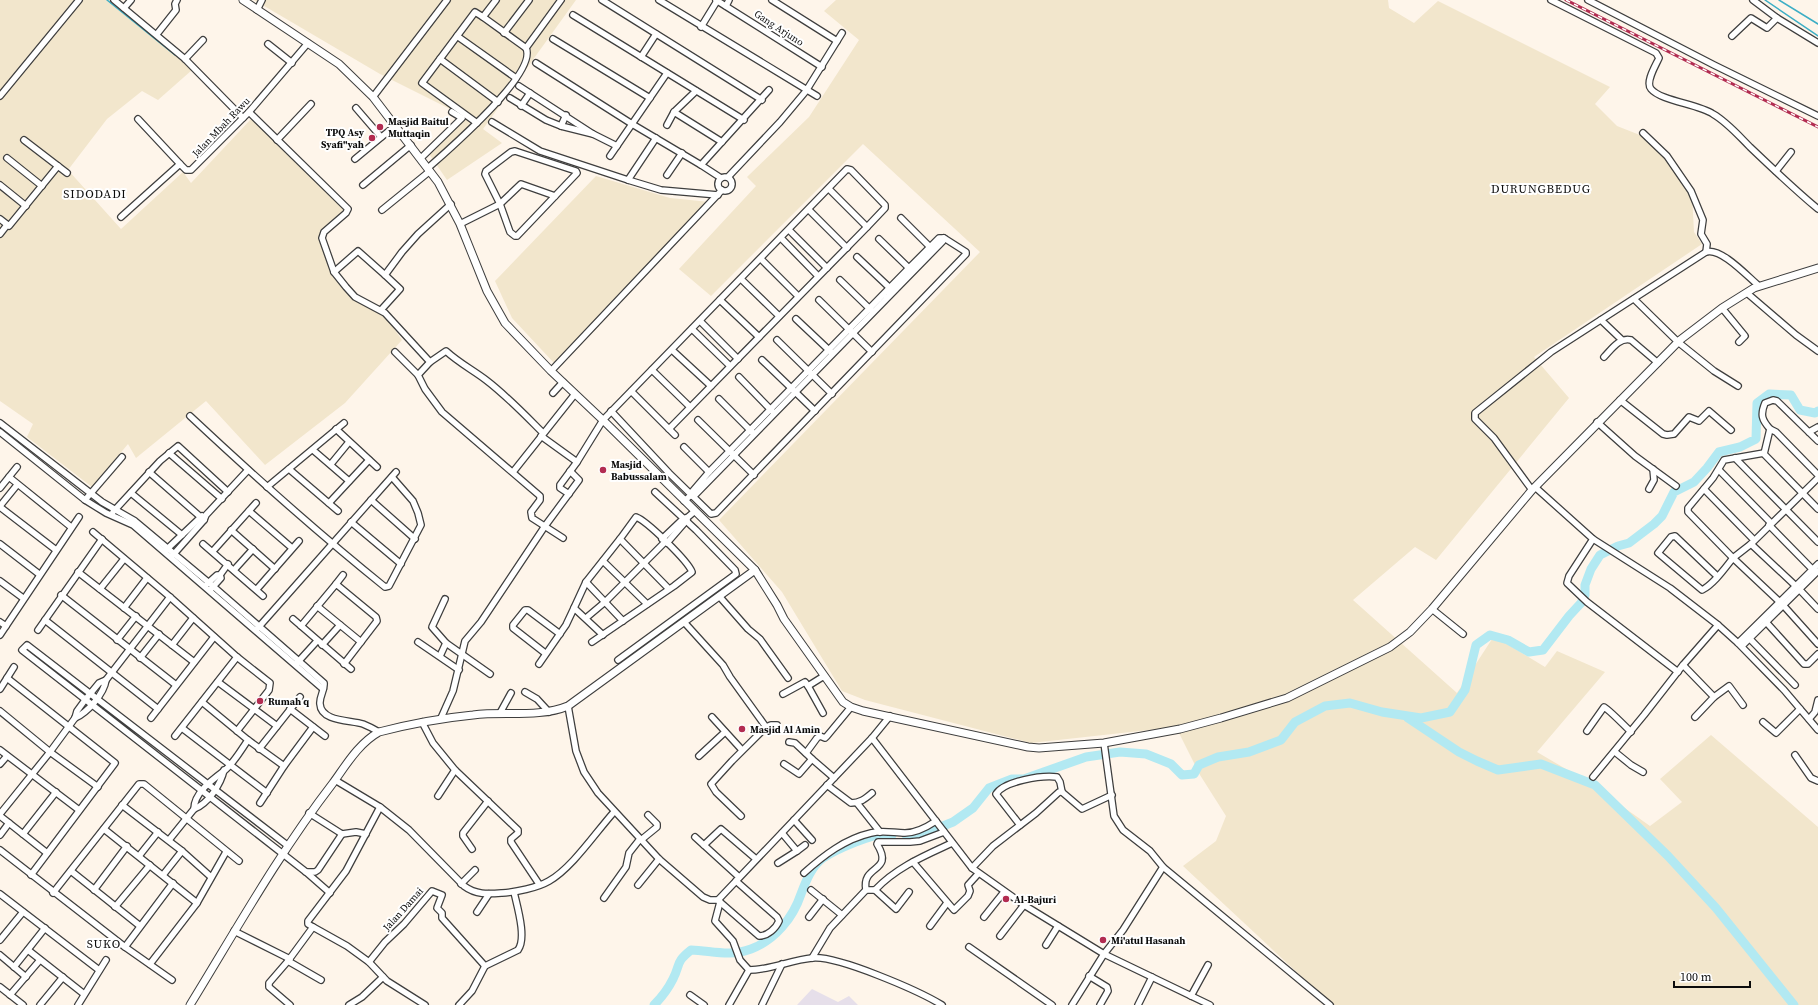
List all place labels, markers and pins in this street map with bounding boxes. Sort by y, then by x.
place label: Masjid Baitul Muttaqin [388,115,449,140]
marker: Masjid Baitul Muttaqin [375,122,385,132]
place label: TPQ Asy Syafi"yah [321,126,365,151]
marker: TPQ Asy Syafi"yah [367,133,377,143]
place label: Masjid Babussalam [611,458,667,483]
marker: Masjid Babussalam [598,465,608,475]
place label: Rumah q [268,695,309,708]
marker: Rumah q [255,696,265,706]
place label: Masjid Al Amin [750,723,820,736]
marker: Masjid Al Amin [737,724,747,734]
place label: Al-Bajuri [1014,893,1056,906]
marker: Al-Bajuri [1001,894,1011,904]
place label: Mi'atul Hasanah [1111,934,1185,947]
marker: Mi'atul Hasanah [1098,935,1108,945]

